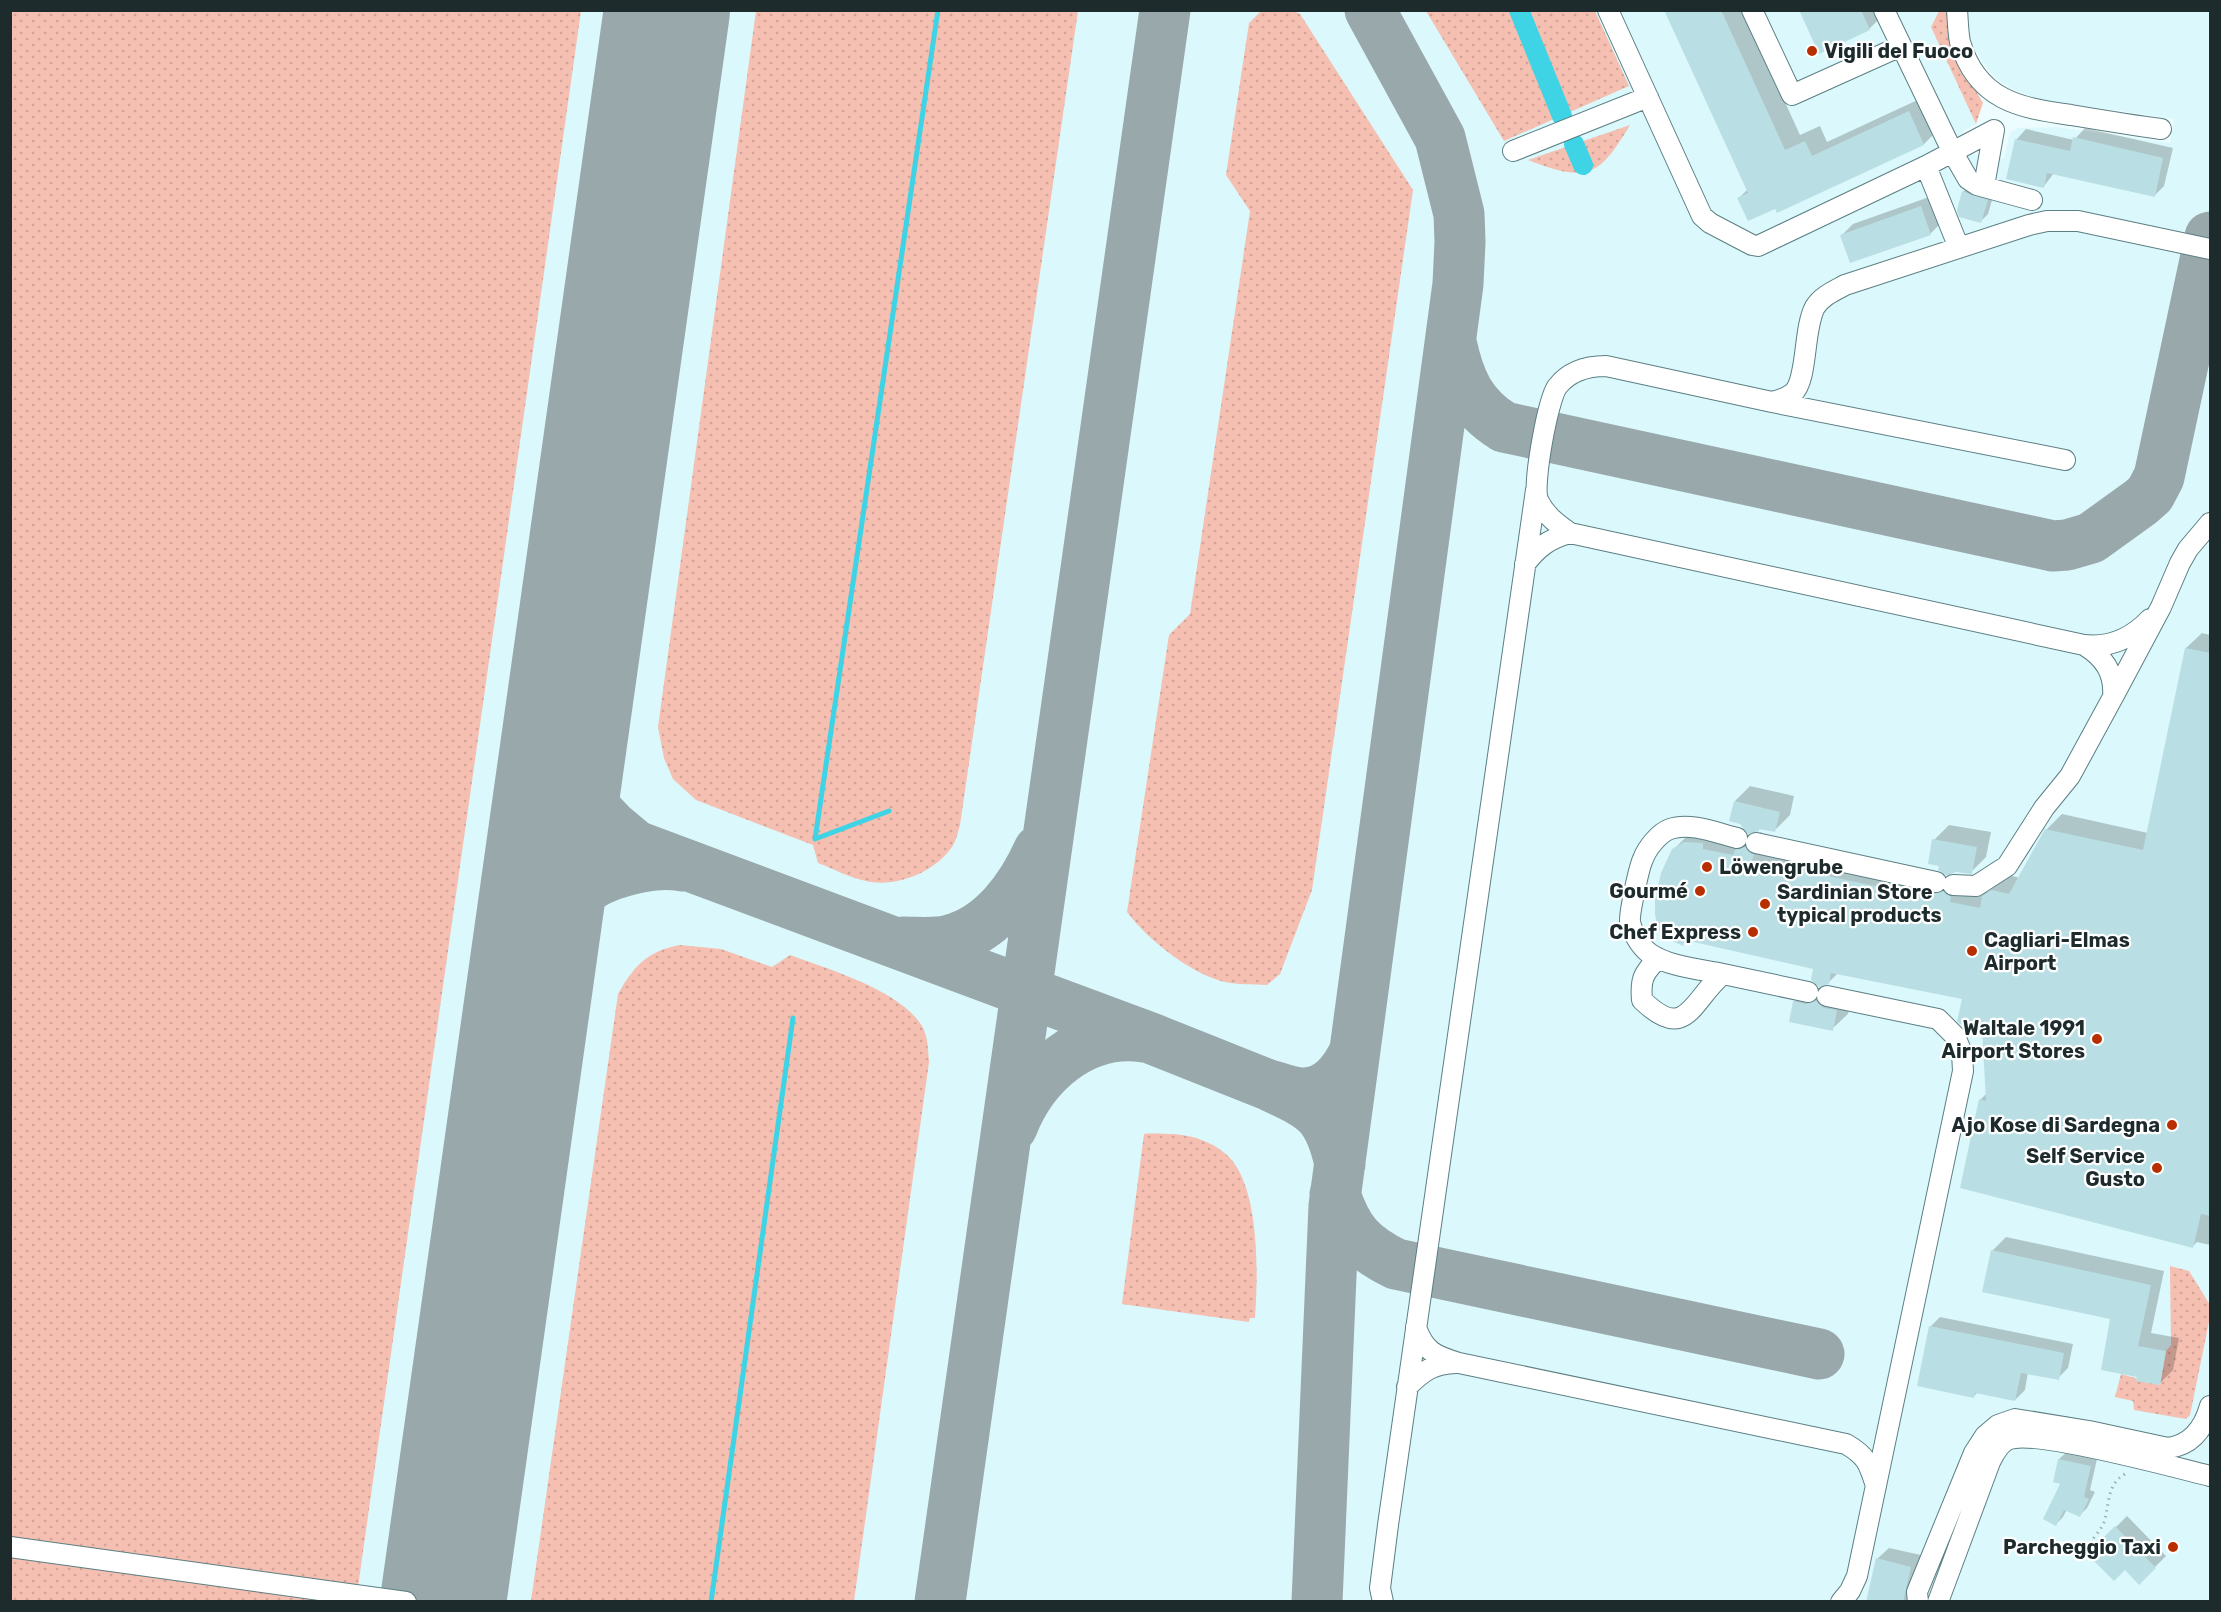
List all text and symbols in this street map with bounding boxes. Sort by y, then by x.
place label: Vigili del Fuoco [1824,39,1973,63]
marker: Vigili del Fuoco [1805,44,1819,58]
place label: Löwengrube [1719,855,1843,879]
marker: Löwengrube [1700,860,1714,874]
place label: Gourmé [1609,879,1688,903]
place label: Sardinian Store typical products [1777,880,1942,927]
marker: Gourmé [1693,884,1707,898]
marker: Sardinian Store typical products [1758,897,1772,911]
place label: Chef Express [1609,920,1741,944]
marker: Chef Express [1746,925,1760,939]
place label: Cagliari-Elmas Airport [1984,928,2130,975]
marker: Cagliari-Elmas Airport [1965,944,1979,958]
place label: Waltale 1991 Airport Stores [1942,1016,2085,1063]
marker: Waltale 1991 Airport Stores [2090,1032,2104,1046]
place label: Ajo Kose di Sardegna [1951,1113,2160,1137]
marker: Ajo Kose di Sardegna [2165,1118,2179,1132]
place label: Self Service Gusto [2026,1144,2145,1191]
marker: Self Service Gusto [2150,1161,2164,1175]
place label: Parcheggio Taxi [2003,1535,2161,1559]
marker: Parcheggio Taxi [2166,1540,2180,1554]

